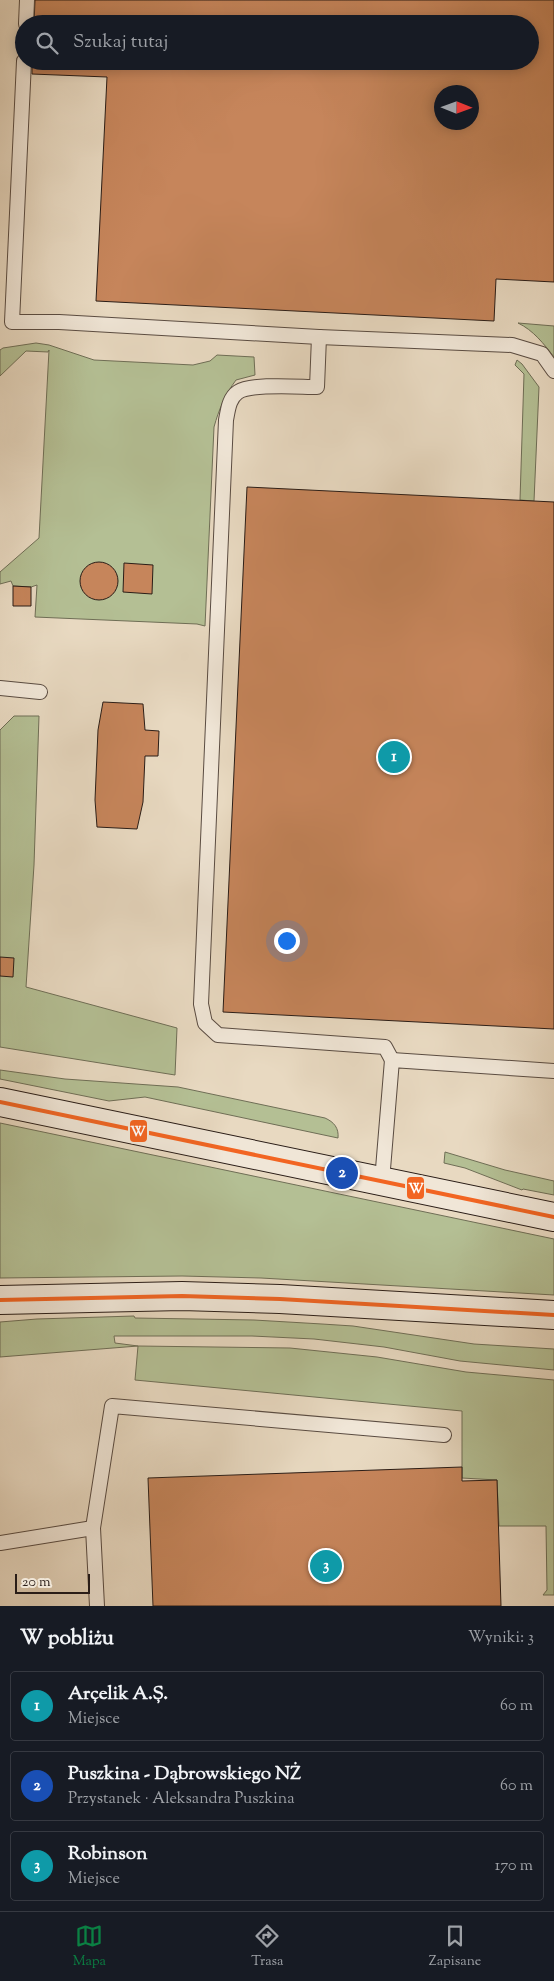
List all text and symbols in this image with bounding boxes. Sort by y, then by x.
search box [15,15,539,70]
icon: search [33,29,61,57]
text: Szukaj tutaj [73,29,168,56]
north arrow [434,85,479,130]
pin: 1 [378,738,410,776]
your location [274,928,300,954]
line badge: W [129,1119,148,1143]
text: W [130,1123,146,1143]
pin: 2 [326,1154,358,1192]
line badge: W [406,1176,425,1200]
text: W [408,1180,424,1200]
pin: 3 [310,1547,342,1585]
scale bar [15,1571,90,1594]
text: 20 m [22,1573,51,1593]
text: W pobliżu [20,1624,114,1654]
text: Wyniki: 3 [468,1627,534,1650]
text: Arçelik A.Ş. [68,1681,168,1708]
text: 1 [34,1695,40,1718]
text: 60 m [500,1695,533,1718]
text: Miejsce [68,1708,120,1731]
text: Puszkina - Dąbrowskiego NŻ [68,1761,301,1788]
text: 2 [33,1775,41,1798]
text: 60 m [500,1775,533,1798]
text: Przystanek · Aleksandra Puszkina [68,1788,295,1811]
text: Robinson [68,1841,147,1868]
text: 3 [34,1855,40,1878]
text: 170 m [495,1855,533,1878]
text: Miejsce [68,1868,120,1891]
tab: Mapa [73,1922,106,1972]
tab: Trasa [251,1922,284,1972]
tab: Zapisane [429,1922,481,1972]

